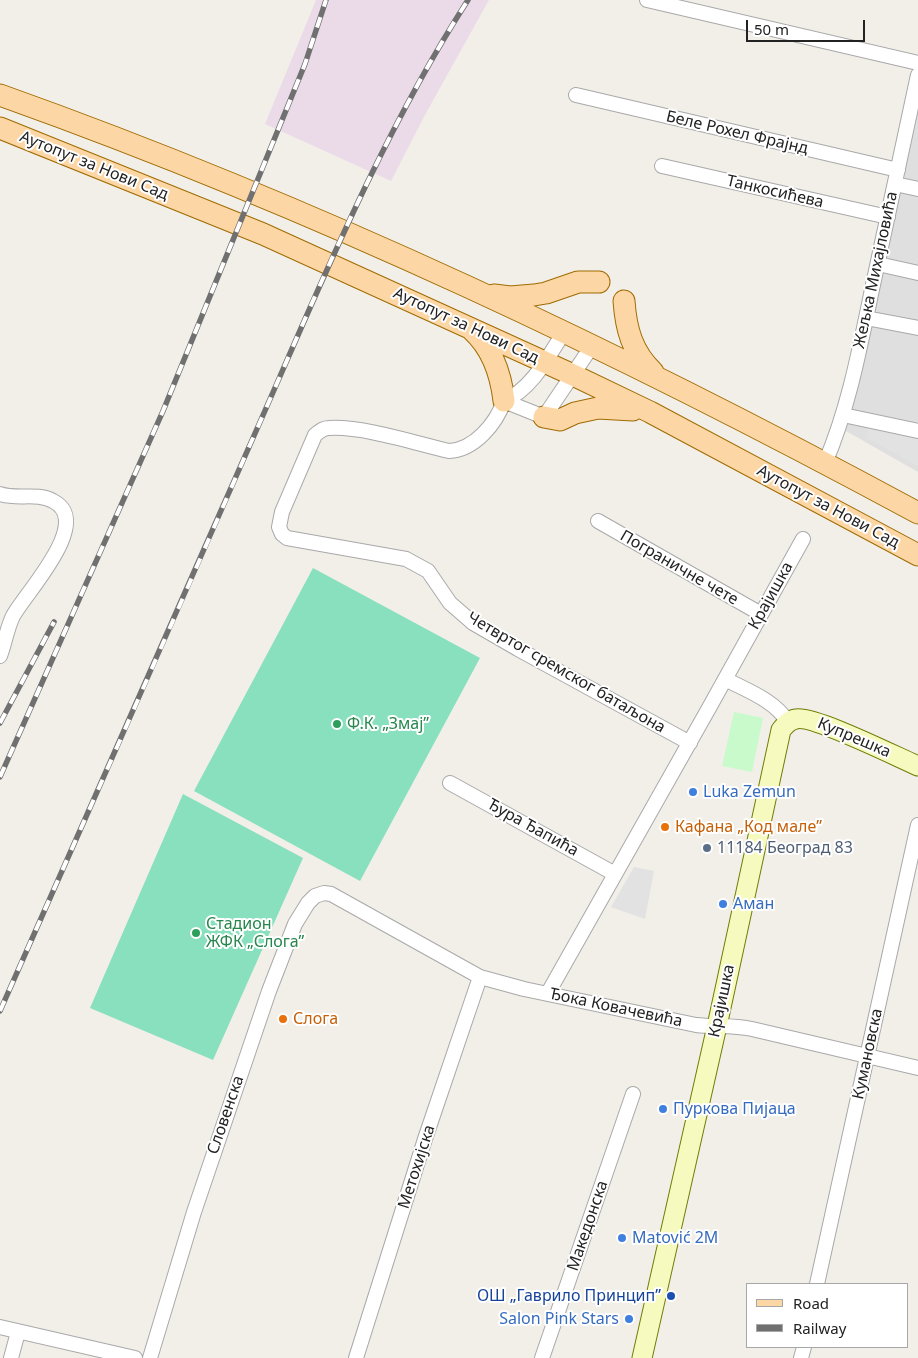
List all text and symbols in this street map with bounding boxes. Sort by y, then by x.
scale bar [748,10,867,42]
text: 50 m [754,19,789,39]
street label: Беле Рохел Фрајнд [664,107,810,159]
street label: Аутопут за Нови Сад [17,127,171,205]
street label: Танкосићева [725,172,825,212]
street label: Жељка Михајловића [850,190,902,350]
street label: Аутопут за Нови Сад [390,284,542,368]
street label: Аутопут за Нови Сад [754,461,902,553]
street label: Пограничне чете [617,526,741,610]
street label: Крајишка [745,559,797,633]
street label: Четвртог сремског батаљона [464,608,668,738]
place label: Ф.К. „Змај” [347,714,429,734]
street label: Купрешка [815,714,893,762]
marker: Ф.К. „Змај” [331,718,343,730]
place label: Luka Zemun [703,782,796,802]
marker: Luka Zemun [687,786,699,798]
street label: Ђура Ђапића [484,795,582,861]
place label: Кафана „Код мале” [675,817,822,837]
marker: Кафана „Код мале” [659,821,671,833]
place label: 11184 Београд 83 [717,838,853,858]
marker: 11184 Београд 83 [701,842,713,854]
place label: Аман [733,894,774,914]
marker: Аман [717,898,729,910]
place label: Стадион ЖФК „Слога” [206,914,304,952]
marker: Стадион ЖФК „Слога” [190,927,202,939]
street label: Крајишка [705,963,739,1039]
street label: Ђока Ковачевића [548,985,684,1031]
street label: Кумановска [849,1007,887,1101]
place label: Слога [293,1009,338,1029]
marker: Слога [277,1013,289,1025]
street label: Словенска [204,1073,248,1157]
place label: Пуркова Пијаца [673,1099,796,1119]
marker: Пуркова Пијаца [657,1103,669,1115]
street label: Метохијска [394,1123,440,1211]
street label: Македонска [564,1178,612,1274]
place label: Matović 2M [632,1228,718,1248]
marker: Matović 2M [616,1232,628,1244]
legend [746,1283,908,1348]
place label: ОШ „Гаврило Принцип” [477,1286,661,1306]
marker: ОШ „Гаврило Принцип” [665,1290,677,1302]
text: Road [793,1293,829,1313]
place label: Salon Pink Stars [499,1309,619,1329]
marker: Salon Pink Stars [623,1313,635,1325]
text: Railway [793,1318,846,1338]

